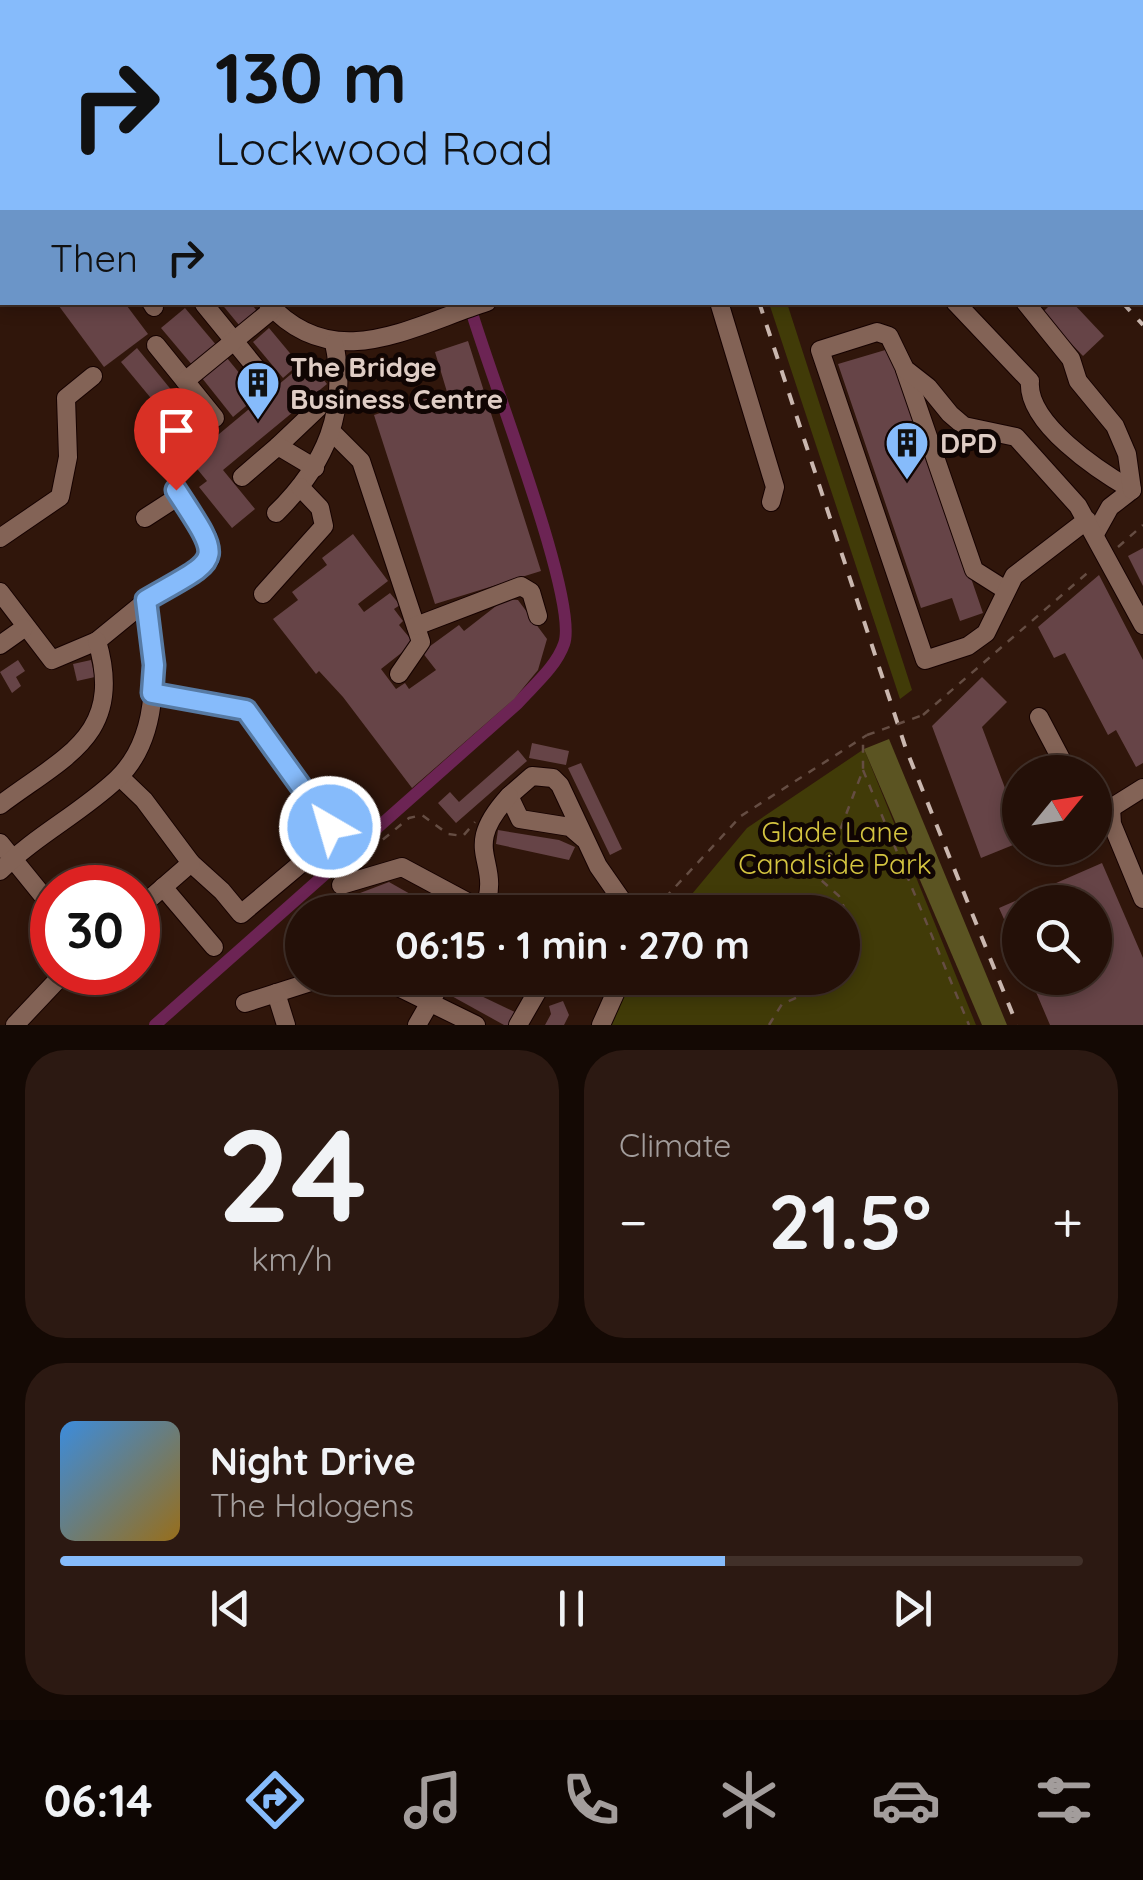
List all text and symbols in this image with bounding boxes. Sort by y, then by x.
text: 130 m [215,33,407,121]
icon: right [50,40,180,170]
text: Lockwood Road [215,120,553,176]
icon: right [158,230,213,285]
text: Then [50,234,138,282]
place label: The Bridge Business Centre [290,349,503,416]
building icon: The Bridge Business Centre [235,360,281,421]
pin [134,388,219,491]
icon: arrive [149,403,204,458]
building icon: DPD [884,420,930,481]
place label: DPD [940,425,997,460]
north arrow [1002,755,1112,865]
map controls [1002,755,1112,995]
position arrow [278,775,382,879]
park label: Glade Lane Canalside Park [738,814,932,881]
speed limit sign: 30 [30,865,160,995]
button: search [1002,885,1112,995]
text: 06:15 · 1 min · 270 m [395,921,750,969]
text: 24 [217,1092,367,1255]
text: Climate [619,1125,731,1165]
text: 21.5° [768,1174,931,1268]
text: − [619,1187,648,1256]
text: + [1052,1187,1083,1256]
text: km/h [251,1239,333,1279]
text: Night Drive [210,1437,416,1485]
text: The Halogens [210,1485,414,1525]
icon: previous [203,1581,258,1636]
icon: pause [544,1581,599,1636]
icon: next [885,1581,940,1636]
icon: directions [240,1765,310,1835]
icon: music [398,1765,468,1835]
icon: phone [556,1765,626,1835]
icon: climate [714,1765,784,1835]
icon: car [871,1765,941,1835]
icon: filters [1029,1765,1099,1835]
text: 06:14 [44,1772,153,1828]

